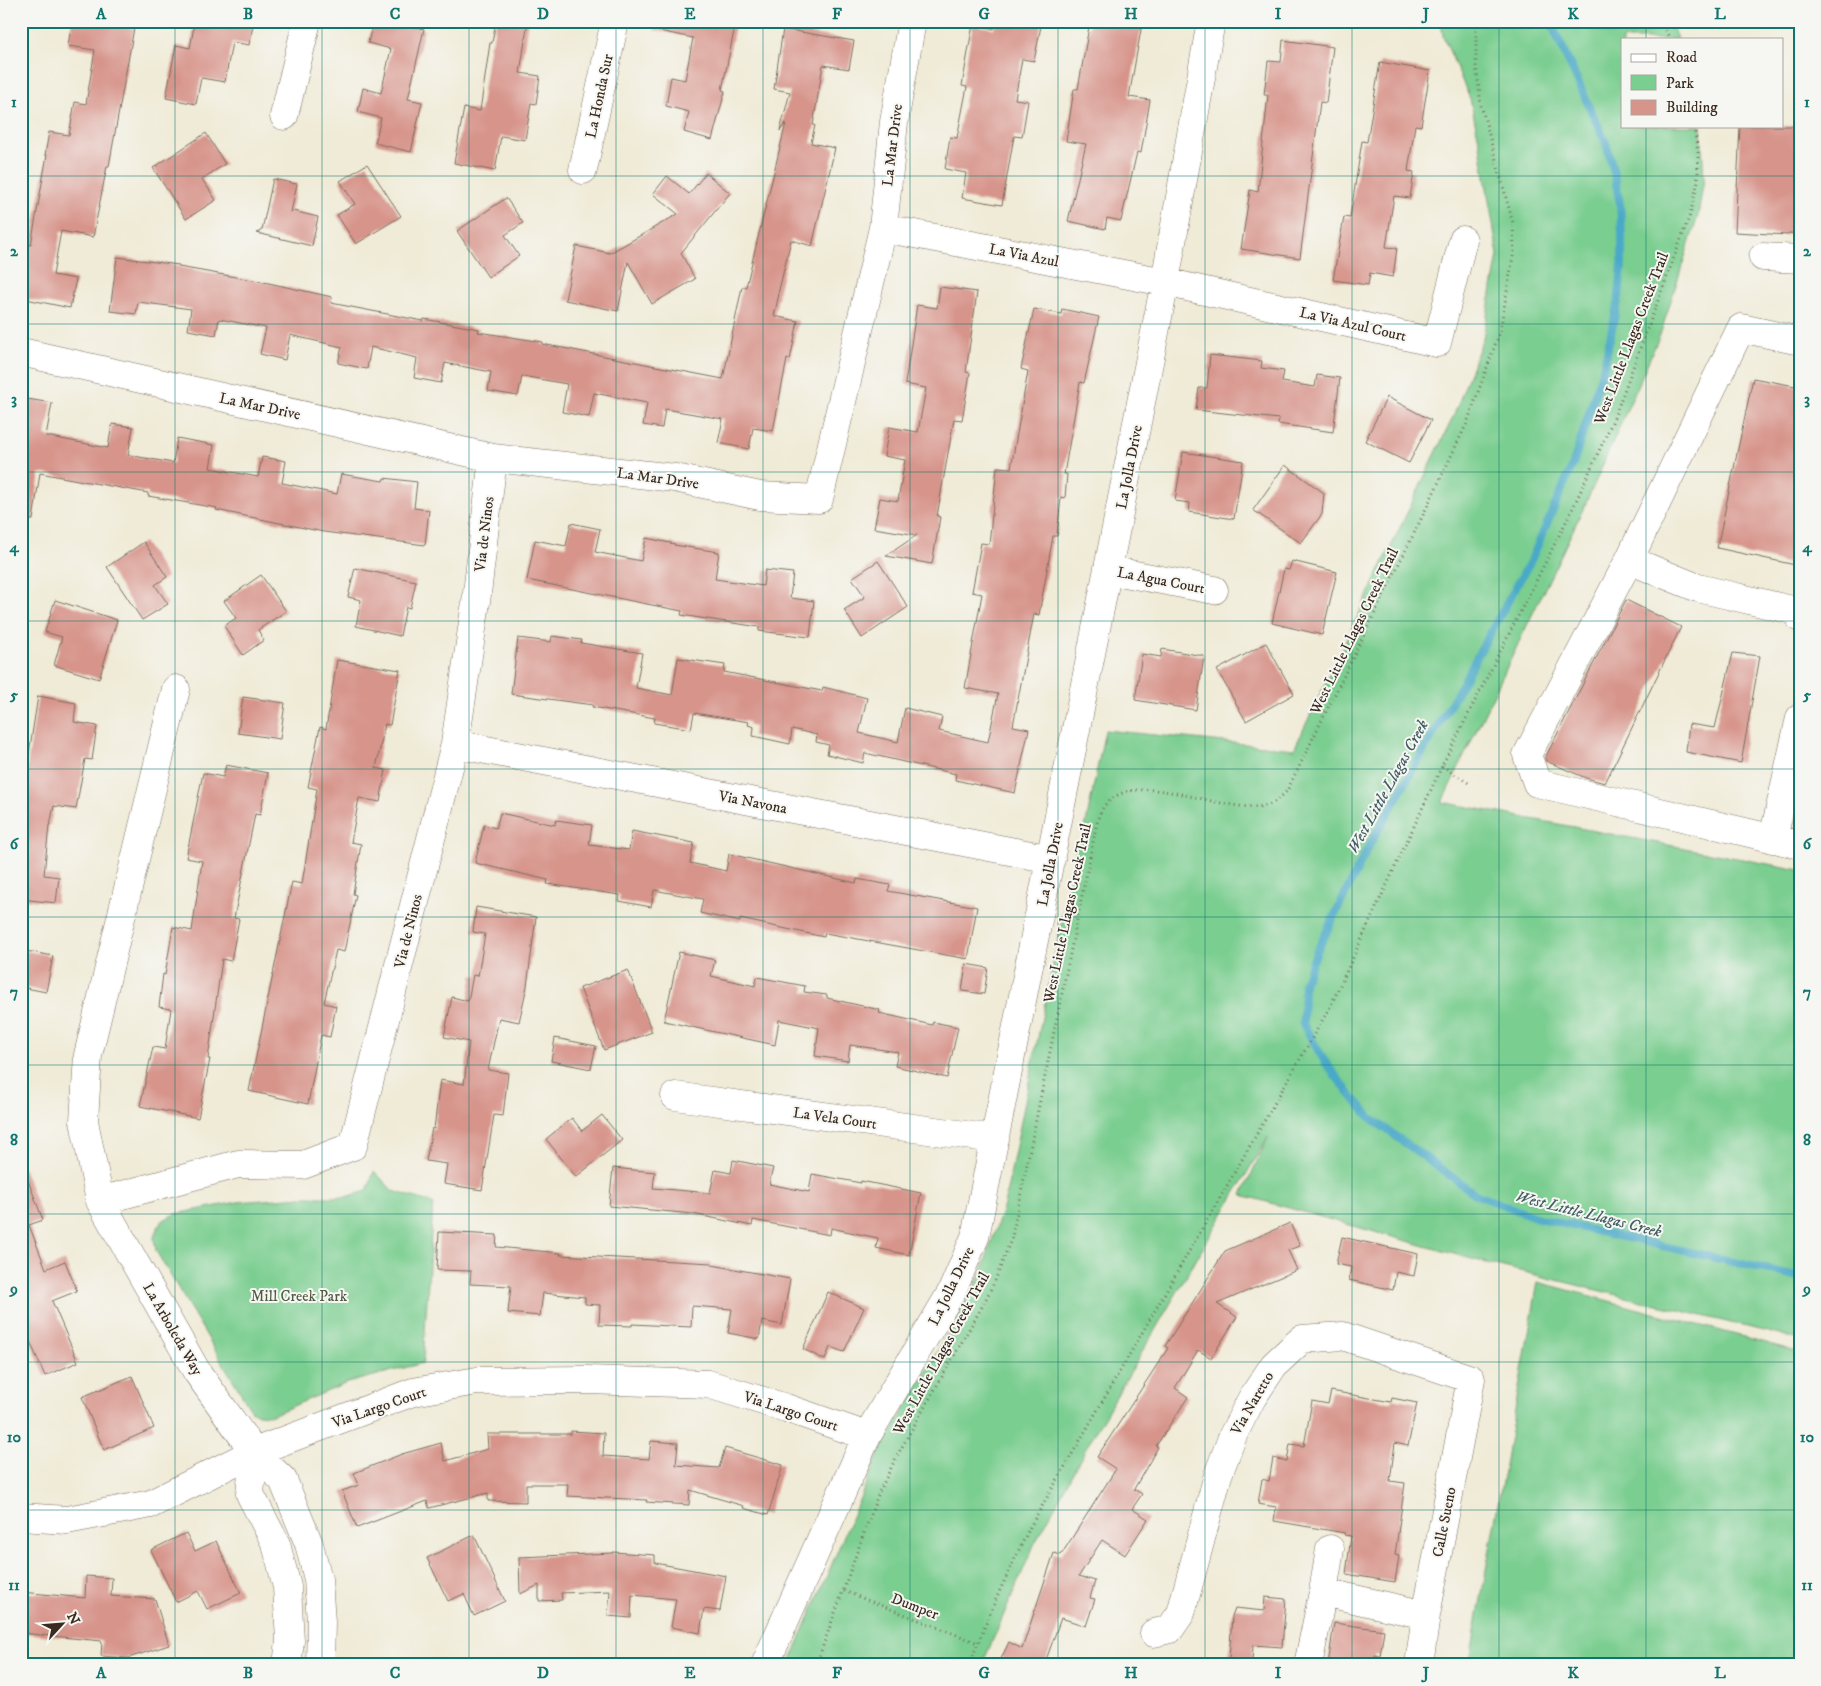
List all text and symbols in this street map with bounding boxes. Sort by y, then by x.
text: A [95,4,107,24]
text: B [243,4,253,24]
text: C [390,4,400,24]
text: D [537,4,549,24]
text: E [684,4,696,24]
text: F [832,4,842,24]
text: G [978,4,990,24]
text: H [1124,4,1138,24]
text: I [1275,4,1282,24]
text: J [1421,4,1430,24]
text: K [1567,4,1579,24]
text: L [1714,4,1726,24]
legend [1621,38,1784,128]
text: Road [1666,48,1698,67]
street label: La Honda Sur [581,52,618,140]
text: Park [1666,74,1695,93]
text: 1 [11,92,17,112]
text: 1 [1804,92,1810,112]
text: Building [1666,98,1718,117]
street label: La Mar Drive [878,103,907,187]
street label: La Via Azul [987,239,1061,272]
text: 2 [10,241,19,261]
text: 2 [1803,241,1812,261]
street label: West Little Llagas Creek Trail [1589,249,1673,428]
street label: La Via Azul Court [1298,303,1408,346]
text: 3 [11,389,17,409]
street label: La Mar Drive [217,389,302,424]
text: 3 [1804,389,1810,409]
street label: La Jolla Drive [1112,423,1147,511]
street label: La Mar Drive [616,463,700,494]
street label: Via de Ninos [470,495,499,574]
text: 4 [8,537,19,557]
text: 4 [1801,537,1812,557]
street label: West Little Llagas Creek Trail [1305,544,1403,718]
street label: La Agua Court [1115,563,1207,598]
text: 5 [9,685,18,705]
text: 5 [1802,685,1811,705]
water label: West Little Llagas Creek [1343,716,1433,857]
street label: Via Navona [716,786,789,819]
street label: La Jolla Drive [1033,820,1068,908]
street label: West Little Llagas Creek Trail [1039,821,1096,1005]
text: 6 [10,834,20,854]
text: 6 [1803,834,1813,854]
street label: Via de Ninos [390,892,427,971]
text: 7 [10,982,18,1002]
text: 7 [1803,982,1811,1002]
street label: La Vela Court [792,1103,878,1134]
text: 8 [10,1130,18,1150]
text: 8 [1803,1130,1811,1150]
water label: West Little Llagas Creek [1514,1186,1664,1242]
street label: La Jolla Drive [924,1244,979,1329]
street label: West Little Llagas Creek Trail [888,1268,994,1439]
text: 9 [9,1279,18,1299]
text: 9 [1802,1279,1811,1299]
street label: La Arboleda Way [138,1280,207,1380]
park label: Mill Creek Park [251,1287,348,1306]
street label: Via Naretto [1226,1368,1278,1439]
street label: Via Largo Court [329,1382,429,1433]
street label: Via Largo Court [740,1387,841,1436]
text: 10 [7,1427,22,1447]
text: 10 [1800,1427,1815,1447]
street label: Calle Sueno [1428,1485,1461,1559]
text: 11 [8,1575,20,1595]
text: 11 [1801,1575,1813,1595]
street label: Dumper [889,1589,941,1624]
north arrow [38,1598,88,1648]
text: N [62,1610,84,1628]
text: A [95,1663,107,1683]
text: B [243,1663,253,1683]
text: C [390,1663,400,1683]
text: D [537,1663,549,1683]
text: E [684,1663,696,1683]
text: F [832,1663,842,1683]
text: G [978,1663,990,1683]
text: H [1124,1663,1138,1683]
text: I [1275,1663,1282,1683]
text: J [1421,1663,1430,1683]
text: K [1567,1663,1579,1683]
text: L [1714,1663,1726,1683]

